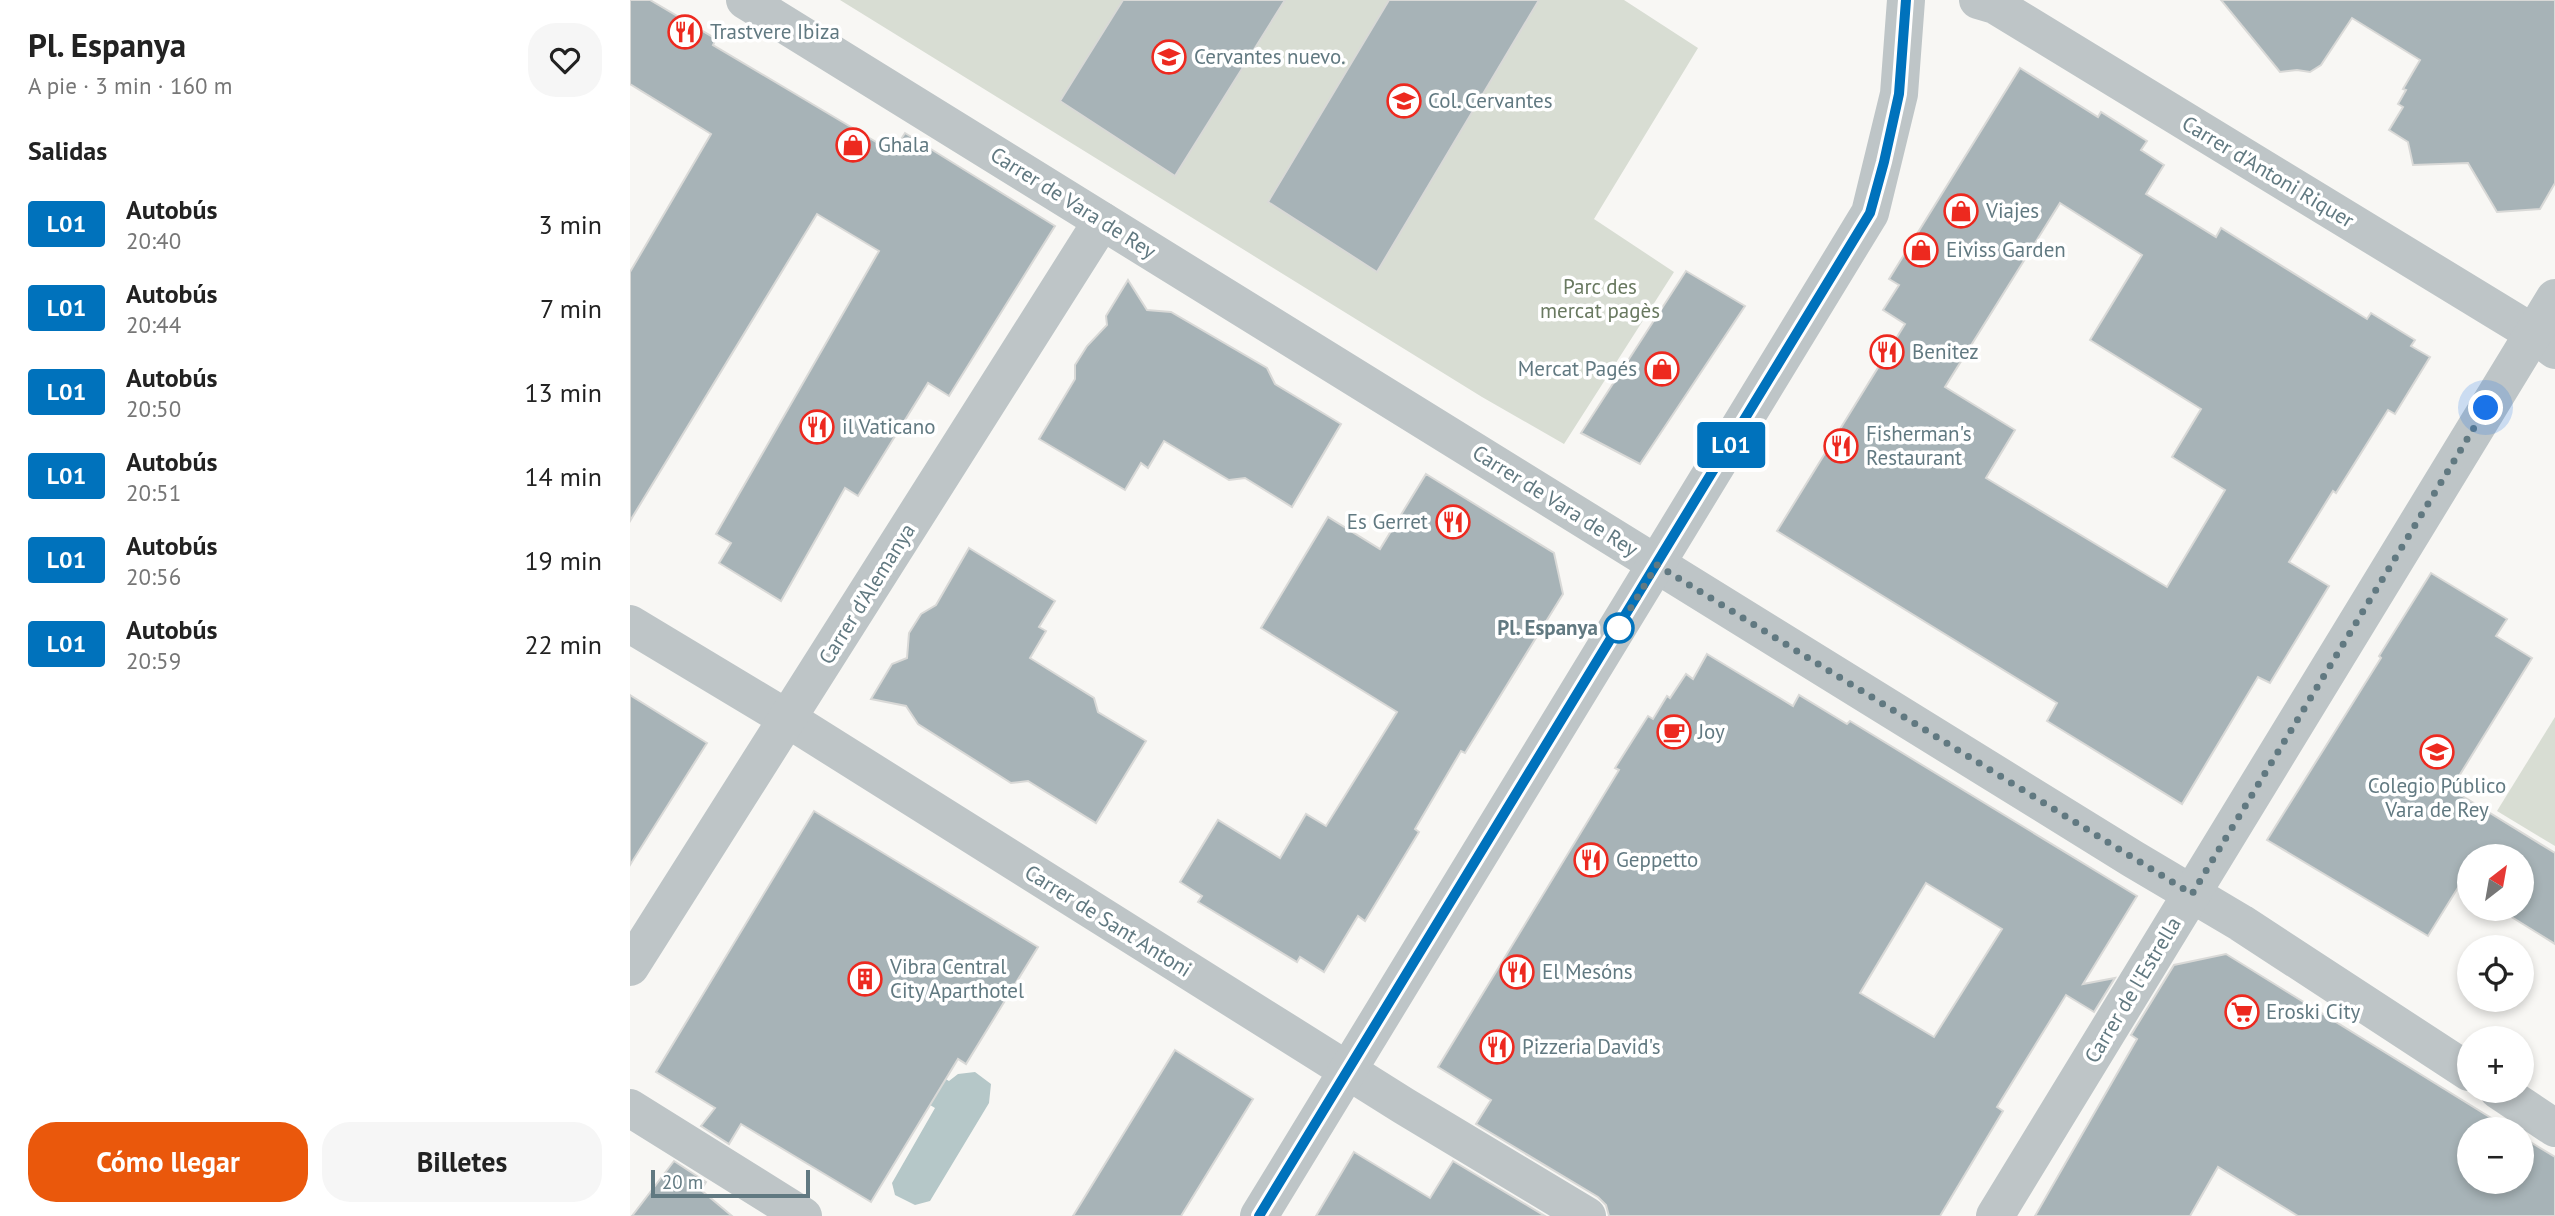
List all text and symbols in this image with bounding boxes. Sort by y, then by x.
restaurant icon: Trastvere Ibiza [666,13,704,51]
place label: Trastvere Ibiza [710,18,840,45]
text: Pl. Espanya [28,23,186,66]
button: heart [528,23,602,97]
school or university icon: Cervantes nuevo. [1150,38,1188,76]
place label: Cervantes nuevo. [1194,43,1346,70]
text: A pie · 3 min · 160 m [28,71,232,100]
school or university icon: Col. Cervantes [1385,82,1423,120]
place label: Col. Cervantes [1428,87,1553,114]
street label: Carrer d'Antoni Riquer [2177,109,2359,234]
shop icon: Ghala [834,126,872,164]
place label: Ghala [878,131,929,158]
text: Salidas [28,134,107,167]
street label: Carrer de Vara de Rey [985,141,1161,265]
shop icon: Viajes [1942,192,1980,230]
text: Autobús [126,193,218,226]
place label: Viajes [1985,197,2039,224]
text: L01 [47,208,86,239]
text: 3 min [539,208,602,241]
text: 20:40 [126,226,181,255]
shop icon: Eiviss Garden [1902,231,1940,269]
place label: Eiviss Garden [1946,236,2066,263]
park label: Parc des mercat pagès [1540,273,1660,324]
text: Autobús [126,277,218,310]
text: L01 [47,292,86,323]
text: 7 min [540,292,602,325]
text: 20:44 [126,310,181,339]
restaurant icon: Benitez [1868,333,1906,371]
place label: Benitez [1912,338,1979,365]
shop icon: Mercat Pagés [1643,350,1681,388]
place label: Mercat Pagés [1518,355,1637,382]
text: Autobús [126,361,218,394]
text: L01 [47,376,86,407]
text: 13 min [524,376,602,409]
your location [2468,390,2503,425]
text: 20:50 [126,394,181,423]
restaurant icon: il Vaticano [798,408,836,446]
place label: il Vaticano [842,413,935,440]
place label: Fisherman's Restaurant [1866,420,1972,471]
line badge: L01 [1691,422,1771,468]
restaurant icon: Fisherman's Restaurant [1822,427,1860,465]
text: L01 [1711,429,1751,460]
street label: Carrer de Vara de Rey [1467,439,1643,563]
text: Autobús [126,445,218,478]
text: L01 [47,460,86,491]
text: 14 min [524,460,602,493]
text: 20:51 [126,478,181,507]
restaurant icon: Es Gerret [1434,503,1472,541]
place label: Es Gerret [1347,508,1428,535]
street label: Carrer d'Alemanya [812,518,921,669]
text: Autobús [126,529,218,562]
text: L01 [47,544,86,575]
text: 19 min [524,544,602,577]
text: 20:56 [126,562,181,591]
text: Autobús [126,613,218,646]
marker: Pl. Espanya [1604,613,1634,643]
place label: Pl. Espanya [1497,614,1598,641]
text: L01 [47,628,86,659]
text: 22 min [524,628,602,661]
text: 20:59 [126,646,181,675]
cafe icon: Joy [1655,713,1693,751]
place label: Joy [1697,718,1725,745]
school or university icon: Colegio Público Vara de Rey [2418,733,2456,771]
place label: Colegio Público Vara de Rey [2368,772,2506,823]
restaurant icon: Geppetto [1572,841,1610,879]
north arrow [2457,844,2534,920]
map controls [2457,844,2534,1194]
place label: Geppetto [1616,846,1698,873]
street label: Carrer de Sant Antoni [1020,858,1197,983]
street label: Carrer de l'Estrella [2078,912,2187,1068]
button: locate [2457,935,2534,1012]
place label: Vibra Central City Aparthotel [889,953,1024,1004]
restaurant icon: El Mesóns [1498,953,1536,991]
place label: El Mesóns [1542,958,1633,985]
building icon: Vibra Central City Aparthotel [846,960,884,998]
supermarket icon: Eroski City [2223,993,2261,1031]
place label: Eroski City [2266,998,2361,1025]
button: + [2457,1026,2534,1103]
restaurant icon: Pizzeria David's [1478,1028,1516,1066]
place label: Pizzeria David's [1522,1033,1661,1060]
button: − [2457,1117,2534,1194]
button: Cómo llegar [28,1122,308,1202]
button: Billetes [322,1122,602,1202]
scale bar [651,1167,810,1199]
text: 20 m [662,1170,703,1194]

